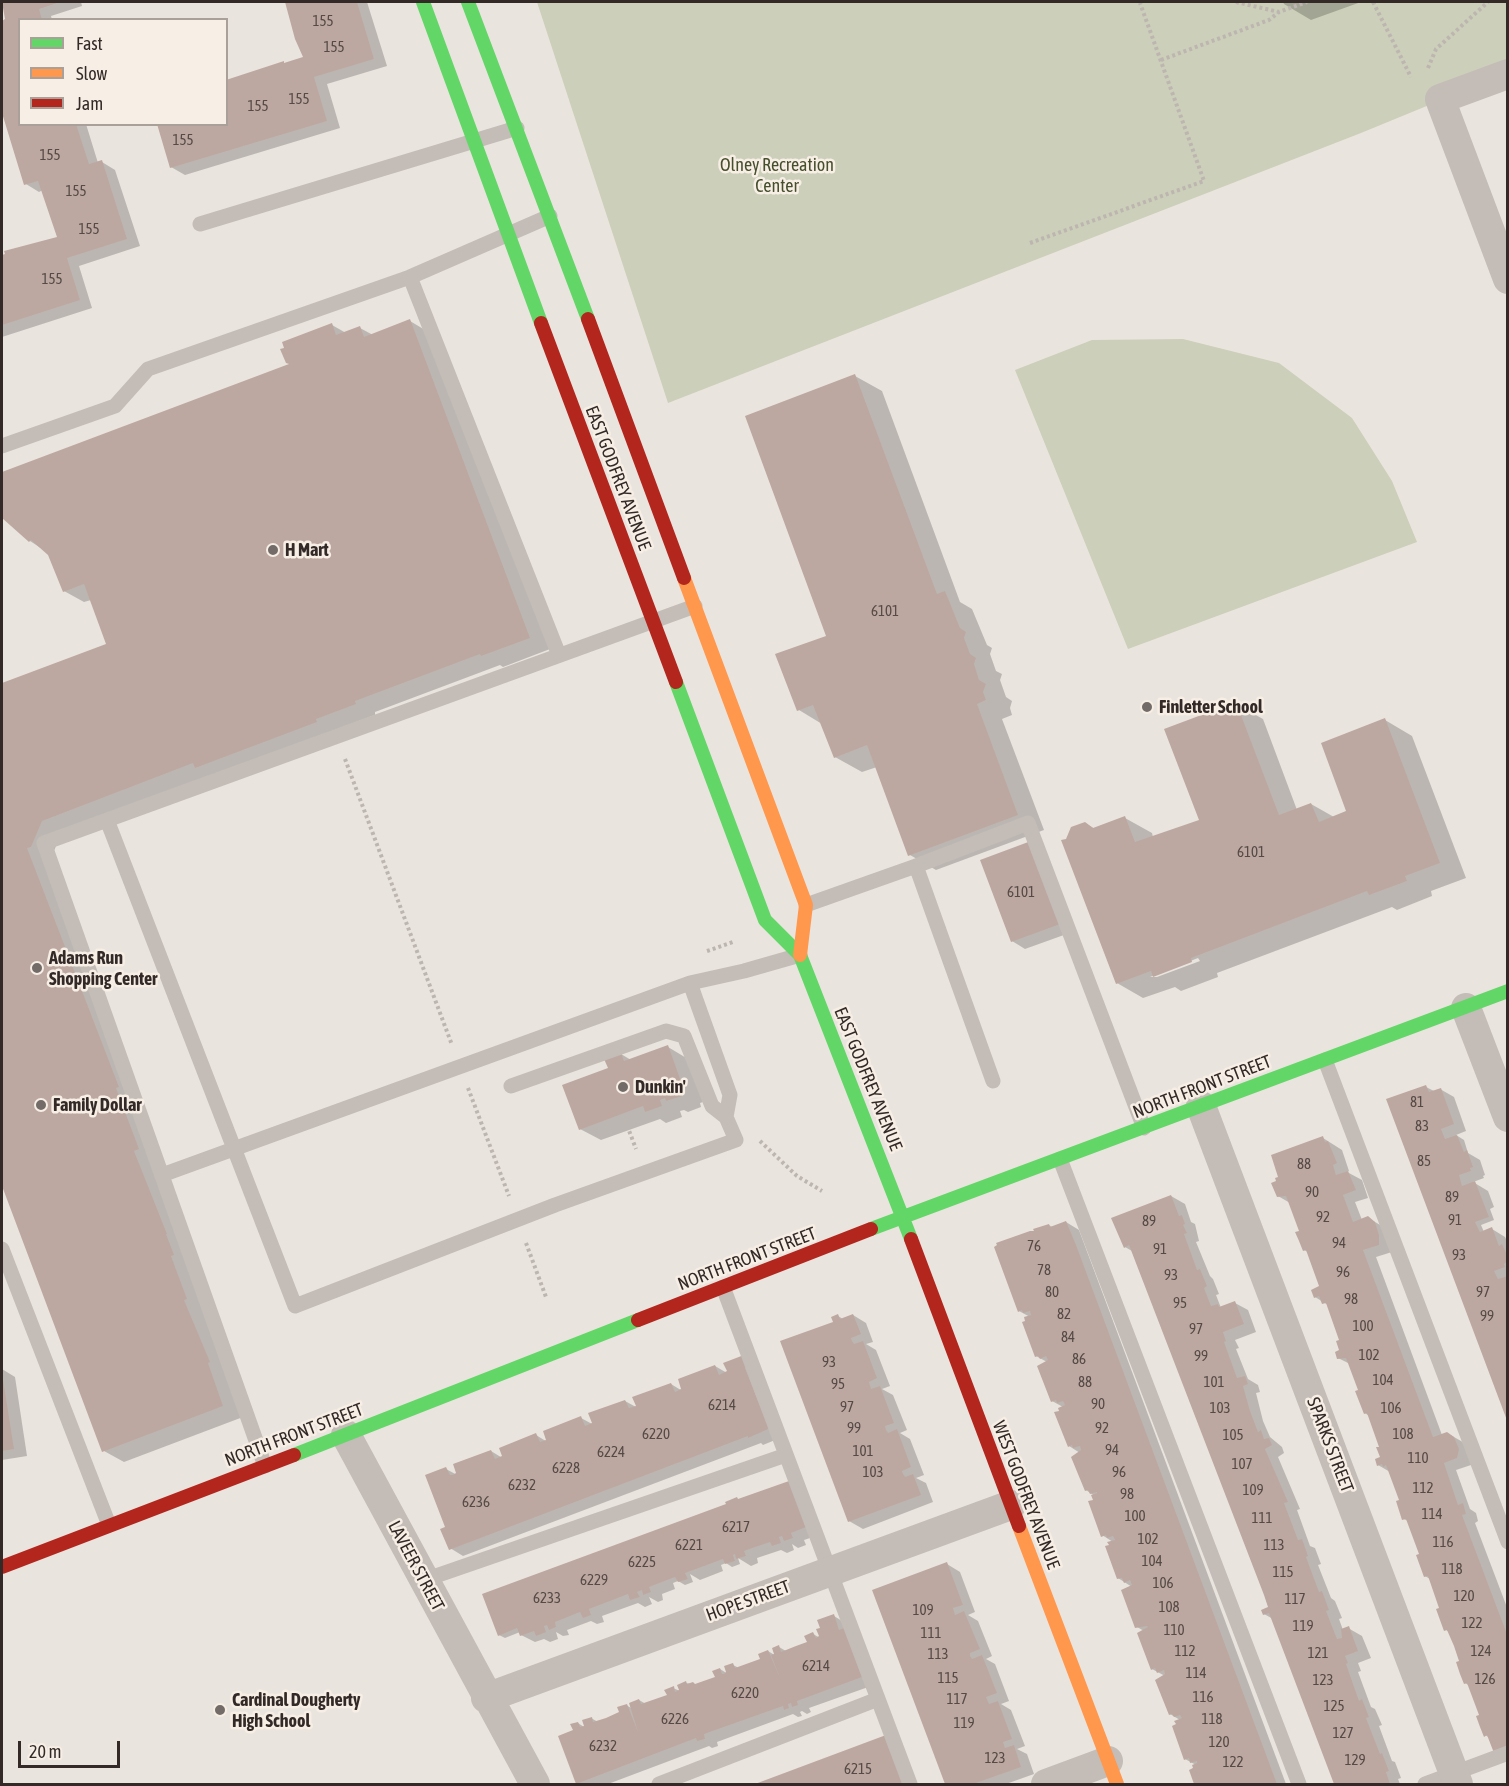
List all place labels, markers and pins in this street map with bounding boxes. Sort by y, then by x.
place label: H Mart [285,539,329,561]
marker: H Mart [266,543,280,557]
place label: Finletter School [1159,696,1263,718]
marker: Finletter School [1140,700,1154,714]
place label: Adams Run Shopping Center [49,947,157,990]
marker: Adams Run Shopping Center [30,961,44,975]
place label: Dunkin' [635,1076,686,1098]
marker: Dunkin' [616,1080,630,1094]
place label: Family Dollar [53,1094,142,1116]
marker: Family Dollar [34,1098,48,1112]
place label: Cardinal Dougherty High School [232,1689,360,1732]
marker: Cardinal Dougherty High School [213,1703,227,1717]

